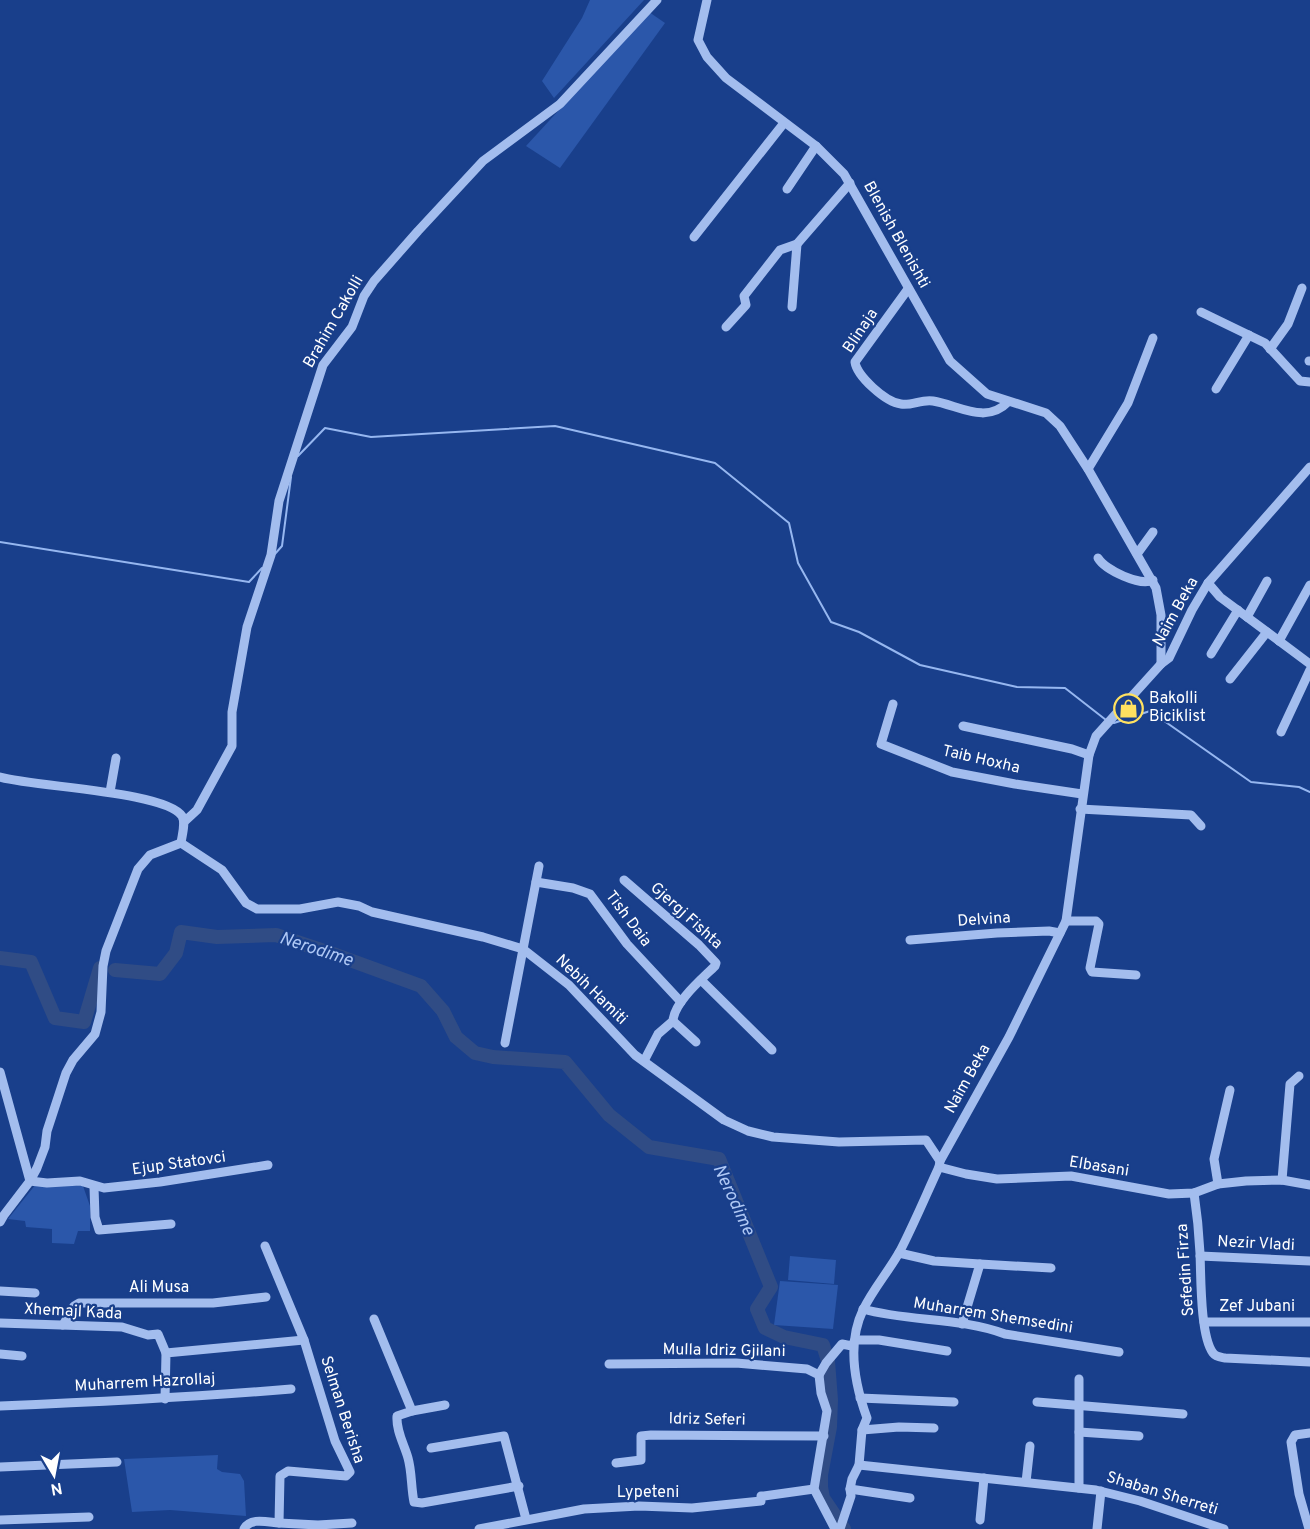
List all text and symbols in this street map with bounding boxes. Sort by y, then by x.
street label: Blenish Blenishti [858,178,934,292]
street label: Brahim Cakolli [299,272,369,372]
street label: Blinaja [839,305,883,357]
street label: Naim Beka [1149,574,1203,650]
place label: Bakolli Biciklist [1149,689,1206,727]
shop icon: Bakolli Biciklist [1112,692,1144,724]
street label: Taib Hoxha [940,741,1022,779]
street label: Gjergj Fishta [646,878,726,954]
street label: Tish Daia [600,887,656,951]
street label: Delvina [957,908,1011,932]
water label: Nerodime [276,927,356,973]
street label: Nebih Hamiti [551,951,631,1029]
street label: Naim Beka [941,1041,995,1117]
street label: Ejup Statovci [131,1148,227,1180]
street label: Elbasani [1068,1152,1130,1182]
water label: Nerodime [707,1161,760,1240]
street label: Sefedin Firza [1173,1223,1199,1317]
street label: Nezir Vladi [1217,1232,1295,1256]
street label: Ali Musa [129,1278,189,1298]
street label: Muharrem Shemsedini [912,1294,1074,1338]
street label: Zef Jubani [1219,1297,1295,1317]
street label: Xhemajl Kada [23,1299,123,1325]
street label: Mulla Idriz Gjilani [662,1340,786,1362]
street label: Selman Berisha [315,1354,369,1466]
street label: Muharrem Hazrollaj [74,1369,216,1397]
street label: Idriz Seferi [668,1409,746,1431]
north arrow [24,1445,84,1505]
street label: Shaban Sherreti [1104,1468,1220,1520]
text: N [49,1477,64,1499]
street label: Lypeteni [617,1483,679,1503]

